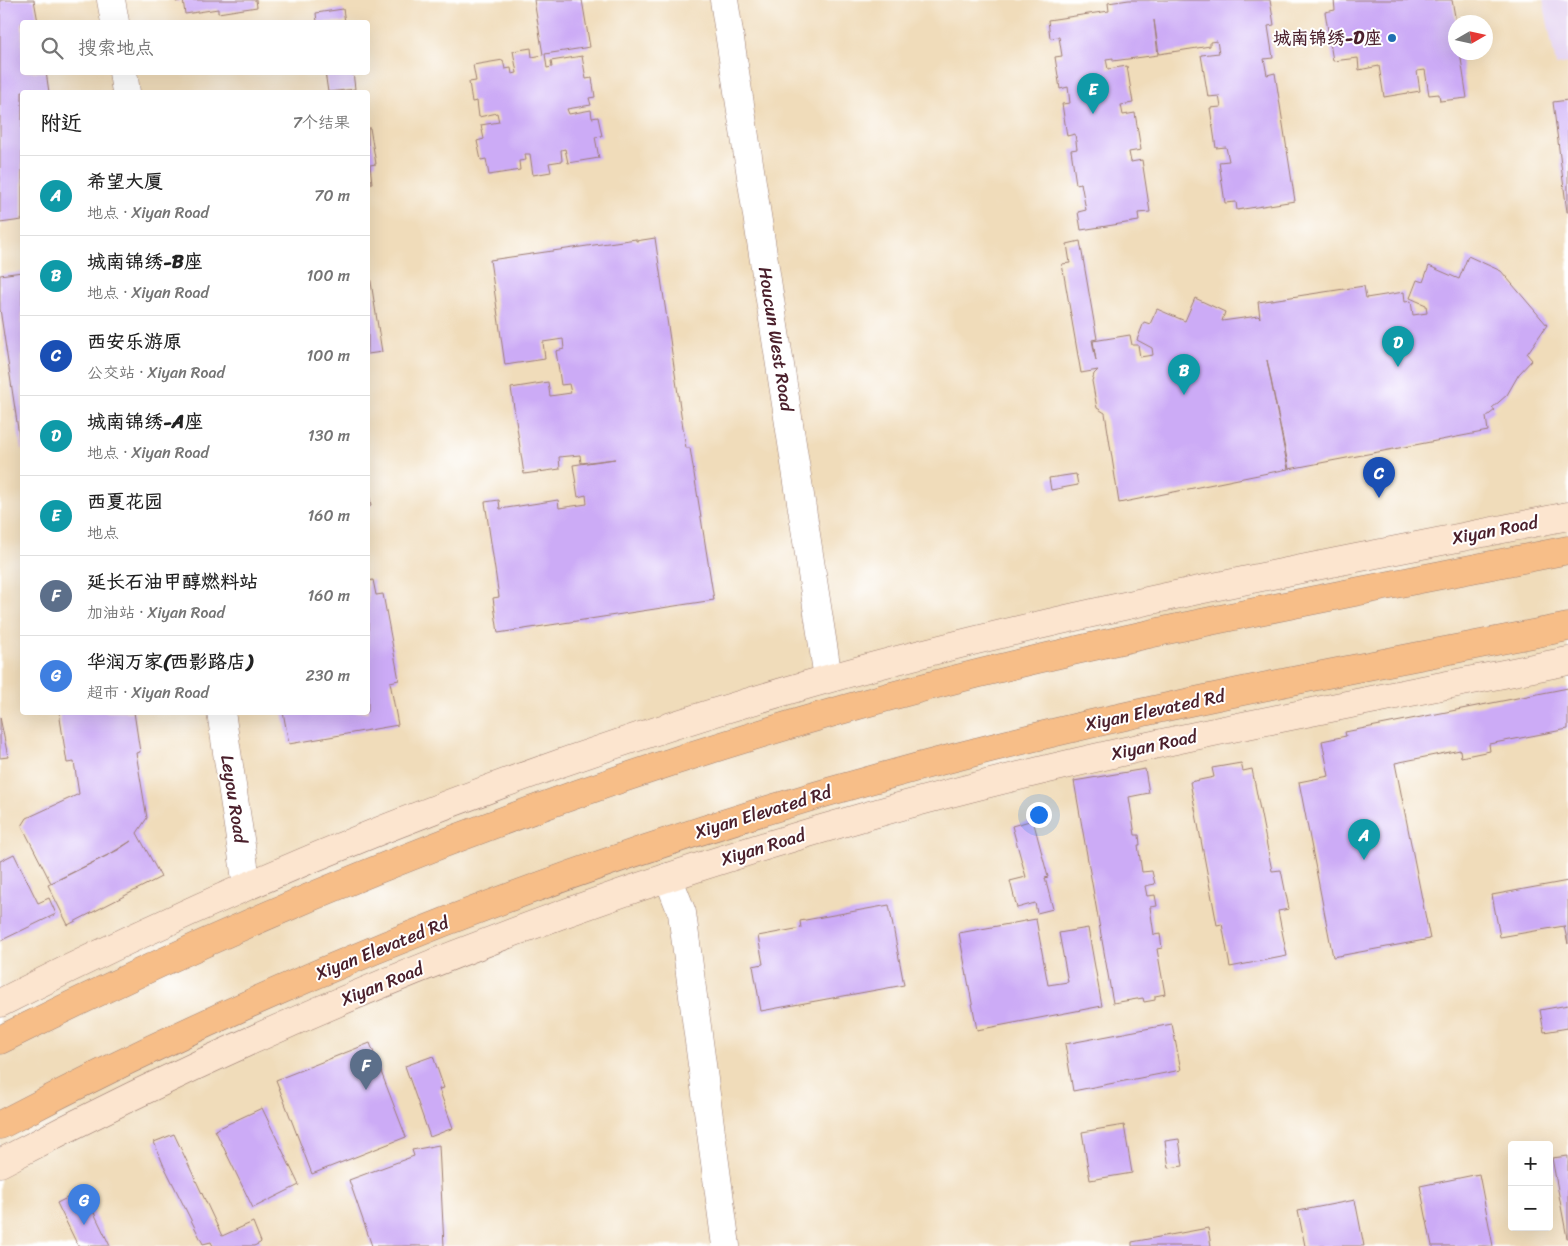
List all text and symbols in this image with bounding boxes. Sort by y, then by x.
north arrow [1448,15,1493,60]
search box [20,20,370,75]
place label: 城南锦绣-D座 [1273,22,1382,54]
text: 搜索地点 [78,31,154,64]
marker: 城南锦绣-D座 [1386,32,1398,44]
icon: search [38,34,66,62]
pin: E [1077,73,1109,114]
text: 附近 [40,104,82,142]
text: 7个结果 [293,108,350,137]
text: 希望大厦 [87,165,163,198]
text: A [51,181,61,210]
text: 70 m [314,181,350,210]
text: 地点 · Xiyan Road [87,198,209,227]
text: 城南锦绣-B座 [87,245,203,278]
text: B [51,261,61,290]
text: 100 m [306,261,350,290]
street label: Houcun West Road [749,264,803,415]
text: 地点 · Xiyan Road [87,278,209,307]
text: 西安乐游原 [87,325,182,358]
pin: D [1382,326,1414,367]
text: C [51,341,61,370]
text: 100 m [306,341,350,370]
pin: B [1168,354,1200,395]
text: 公交站 · Xiyan Road [87,358,225,387]
text: 城南锦绣-A座 [87,405,203,438]
text: D [51,421,61,450]
text: 130 m [308,421,350,450]
text: 地点 · Xiyan Road [87,438,209,467]
pin: C [1363,457,1395,498]
text: 西夏花园 [87,485,163,518]
text: E [52,501,60,530]
text: 160 m [307,501,350,530]
street label: Xiyan Road [1448,506,1542,554]
text: 地点 [87,518,119,547]
text: 延长石油甲醇燃料站 [87,565,258,598]
text: F [52,581,60,610]
text: 160 m [307,581,350,610]
text: 加油站 · Xiyan Road [87,598,225,627]
text: 华润万家(西影路店) [87,645,252,678]
text: G [51,661,61,690]
text: 230 m [305,661,350,690]
text: 超市 · Xiyan Road [87,678,209,707]
street label: Xiyan Elevated Rd [1082,679,1229,741]
street label: Xiyan Road [1107,720,1201,770]
street label: Leyou Road [211,753,257,847]
street label: Xiyan Elevated Rd [690,776,837,848]
your location [1026,802,1052,828]
street label: Xiyan Road [716,819,811,875]
pin: A [1348,819,1380,860]
street label: Xiyan Elevated Rd [310,906,455,990]
street label: Xiyan Road [335,952,430,1015]
pin: F [350,1049,382,1090]
map controls [1508,1141,1553,1231]
button: + [1508,1141,1553,1186]
pin: G [68,1184,100,1225]
button: − [1508,1186,1553,1231]

